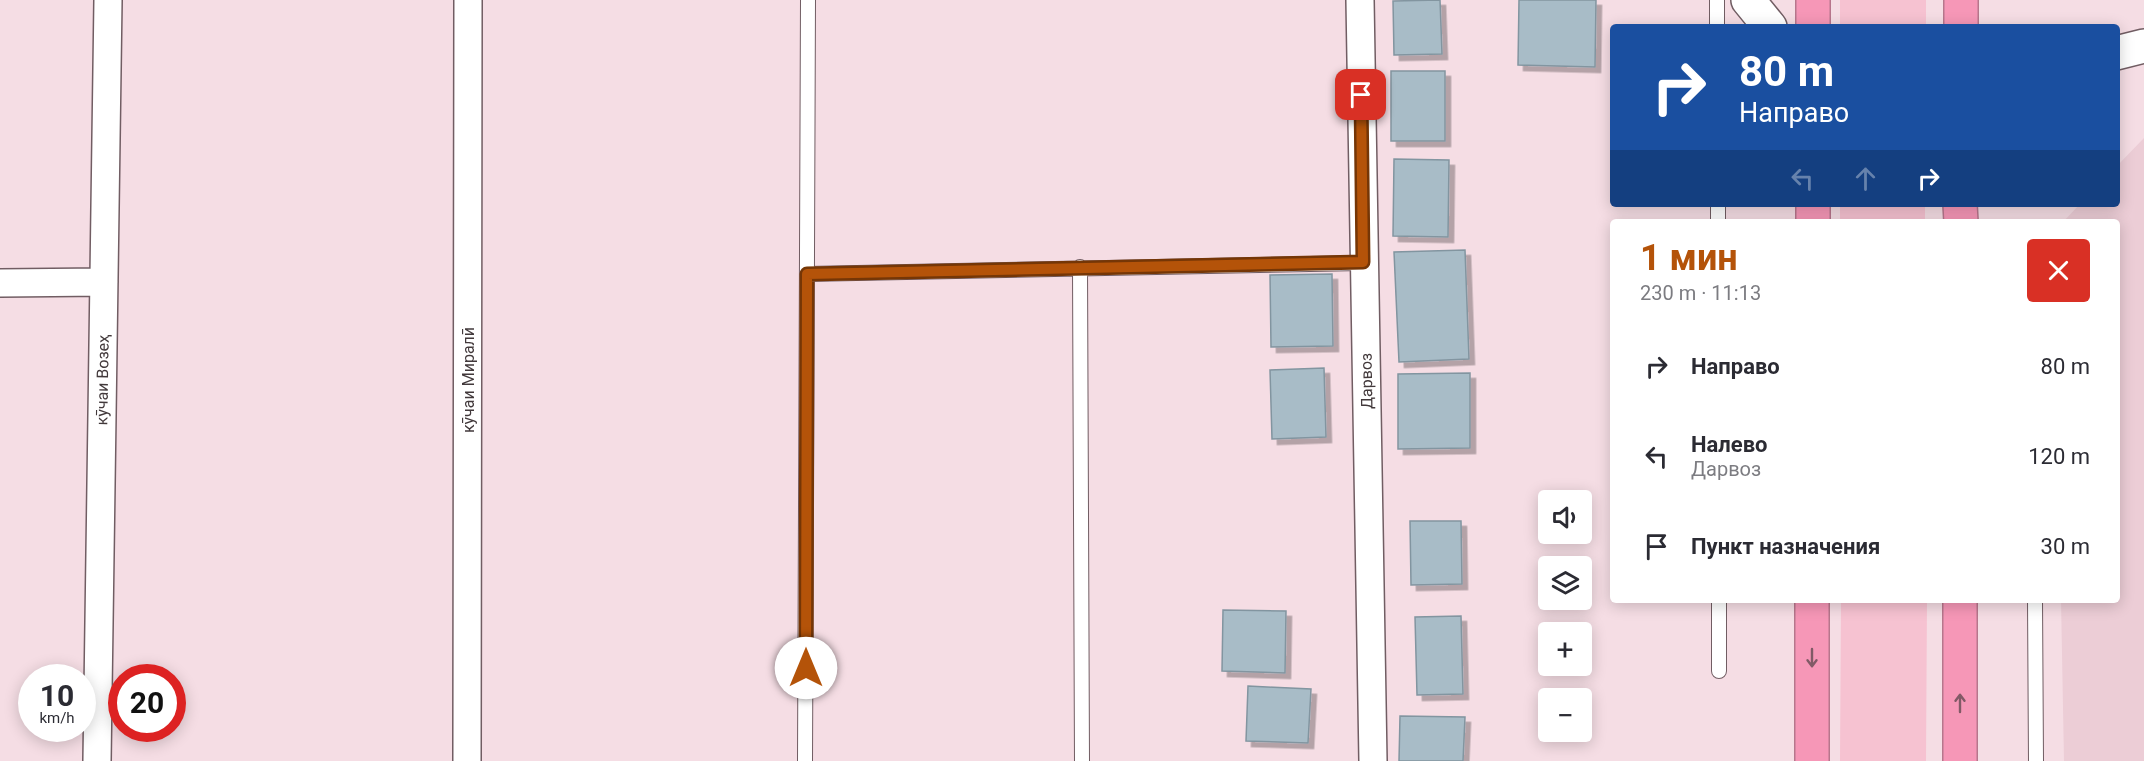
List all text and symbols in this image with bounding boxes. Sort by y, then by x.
text: 80 m [1739,47,1834,96]
icon: right [1640,48,1718,126]
pin [1335,69,1386,120]
icon: arrive [1344,78,1377,111]
text: Направо [1739,97,1849,129]
icon: left [1786,162,1819,195]
icon: ahead [1849,162,1882,195]
icon: right [1912,162,1945,195]
text: 1 мин [1640,237,1738,279]
button: close [2027,239,2090,302]
text: 230 m · 11:13 [1640,281,1761,305]
street label: кӯчаи Миралӣ [459,327,478,433]
street label: кӯчаи Возеҳ [92,334,113,426]
icon: right [1640,350,1673,383]
street label: Дарвоз [1357,353,1376,409]
text: Направо [1691,354,1780,379]
text: 80 m [2041,354,2090,379]
text: Налево [1691,432,1768,457]
icon: left [1640,440,1673,473]
text: 120 m [2028,444,2090,469]
text: Дарвоз [1691,457,1761,481]
map controls [1538,490,1592,742]
button: sound [1538,490,1592,544]
icon: arrive [1640,530,1673,563]
text: Пункт назначения [1691,534,1880,559]
text: 30 m [2041,534,2090,559]
button: layers [1538,556,1592,610]
button: + [1538,622,1592,676]
position arrow [774,636,838,700]
one-way arrow [1806,648,1818,668]
speed limit sign: 20 [108,664,186,742]
text: 10 [40,678,74,713]
button: − [1538,688,1592,742]
one-way arrow [1954,693,1966,713]
text: km/h [39,709,75,727]

